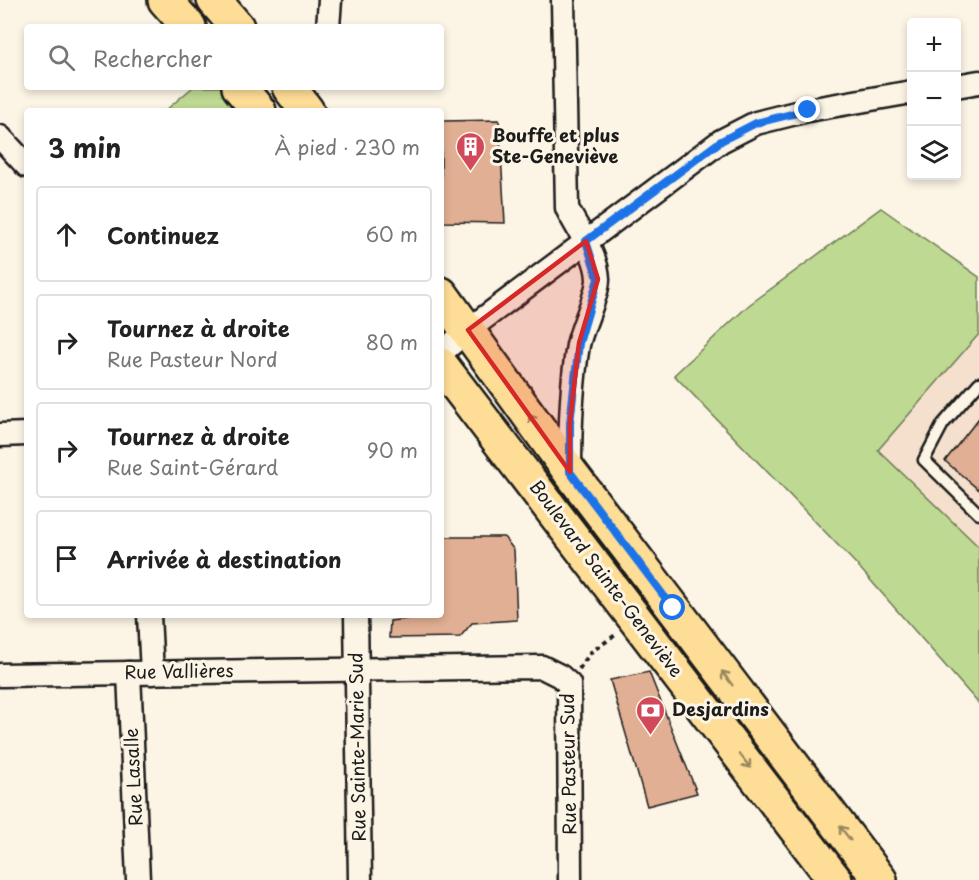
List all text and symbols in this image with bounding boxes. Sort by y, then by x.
map controls [907,18,961,180]
button: + [907,18,961,72]
search box [24,24,444,90]
icon: search [45,41,78,74]
text: Rechercher [93,41,212,74]
button: − [907,72,961,126]
route end [794,96,820,122]
place label: Bouffe et plus Ste-Geneviève [492,121,620,169]
button: layers [907,126,961,180]
text: 3 min [48,128,121,167]
building icon: Bouffe et plus Ste-Geneviève [455,130,487,172]
text: À pied · 230 m [275,132,420,162]
icon: ahead [50,218,83,251]
text: Continuez [107,218,219,251]
text: 60 m [366,219,418,249]
text: Tournez à droite [107,311,290,344]
icon: right [50,326,83,359]
text: 80 m [366,327,418,357]
text: Rue Pasteur Nord [107,344,278,374]
one-way arrow [528,414,540,430]
text: Tournez à droite [107,419,290,452]
icon: right [50,434,83,467]
text: 90 m [367,435,418,465]
text: Rue Saint-Gérard [107,452,278,482]
street label: Boulevard Sainte-Geneviève [524,474,691,683]
icon: arrive [50,542,83,575]
text: Arrivée à destination [107,542,341,575]
route start [659,594,685,620]
street label: Rue Sainte-Marie Sud [341,652,372,842]
street label: Rue Vallières [124,656,234,685]
one-way arrow [720,671,733,687]
street label: Rue Pasteur Sud [553,693,582,835]
bank icon: Desjardins [635,694,667,736]
place label: Desjardins [672,695,769,722]
street label: Rue Lasalle [116,727,149,827]
one-way arrow [738,753,751,769]
one-way arrow [838,826,851,842]

